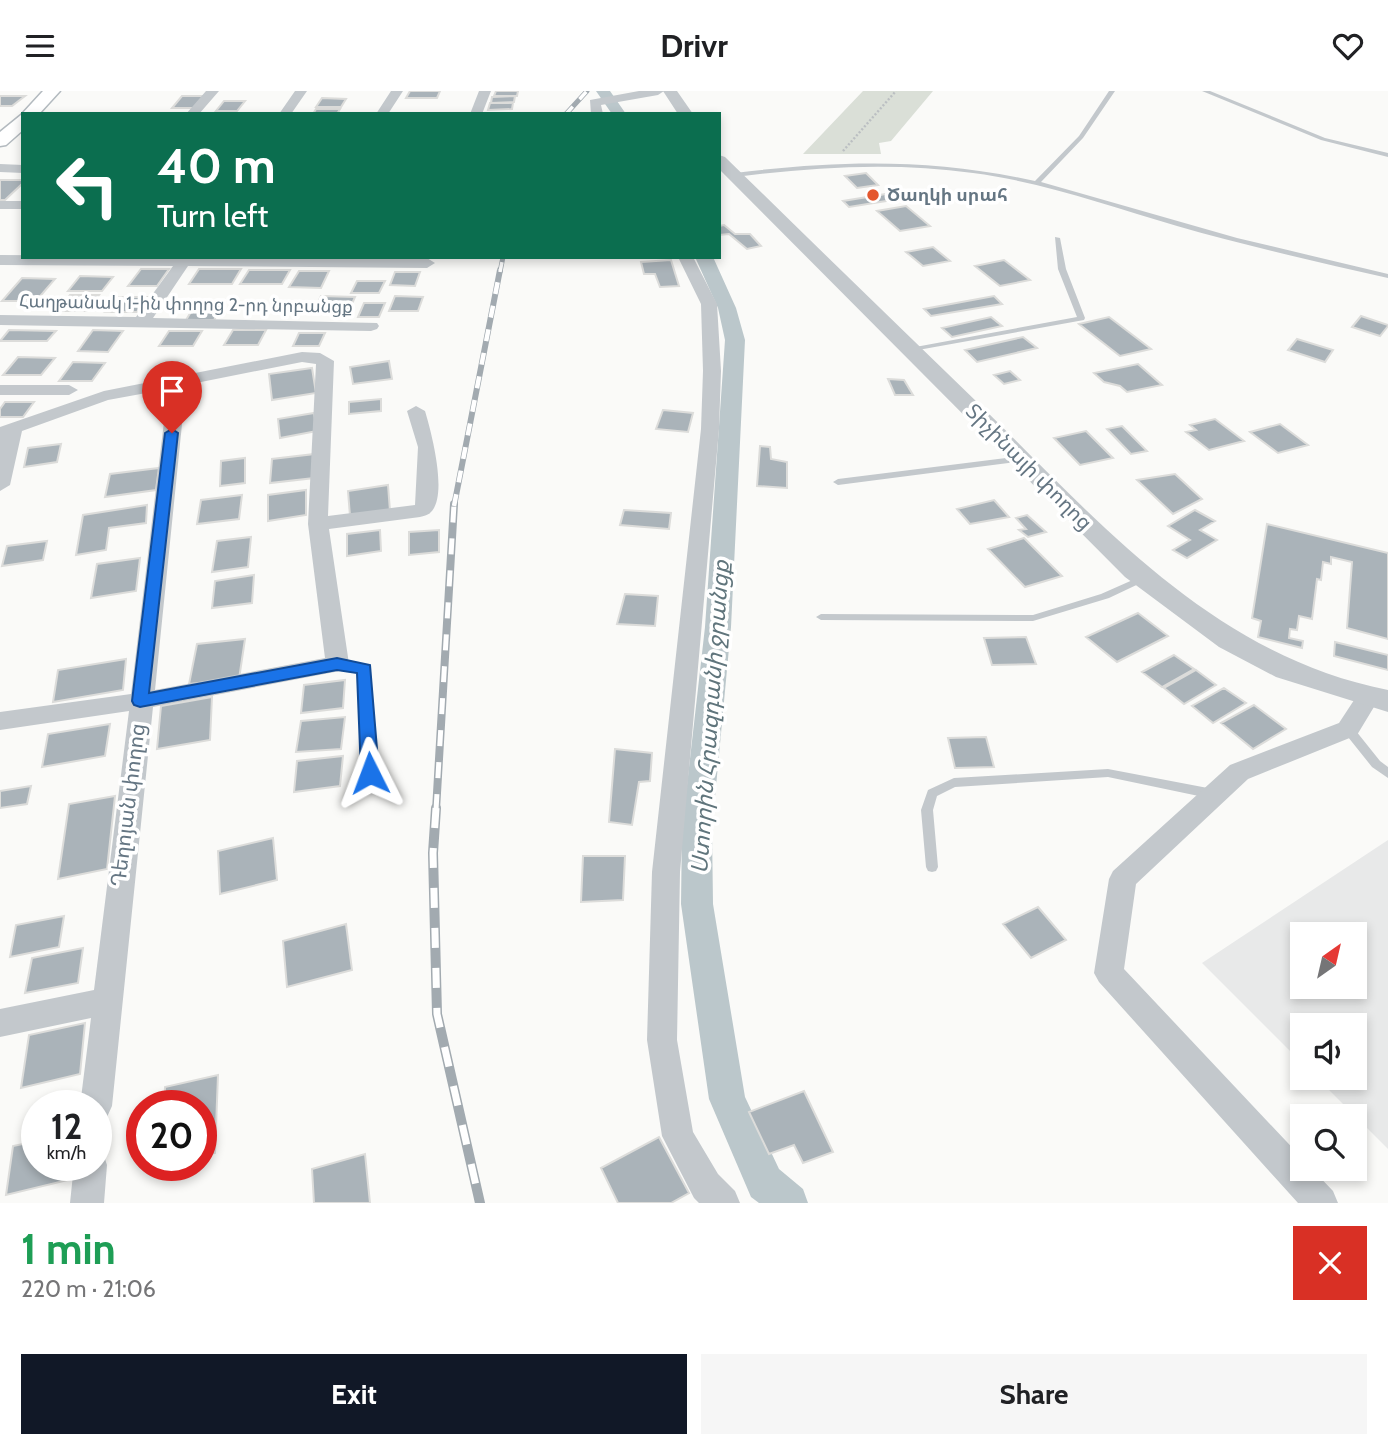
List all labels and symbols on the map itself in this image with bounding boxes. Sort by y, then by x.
place label: Ծաղկի սրահ [887,184,1008,206]
marker: Ծաղկի սրահ [865,187,881,203]
street label: Հաղթանակ 1-ին փողոց 2-րդ նրբանցք [19,290,353,318]
pin [142,361,202,433]
street label: Տիչինայի փողոց [961,398,1098,535]
water label: Ստորին Հրազդանի ջրանցք [685,558,735,875]
street label: Դեղոյան փողոց [105,722,150,888]
position arrow [333,736,407,810]
north arrow [1290,922,1367,999]
speed limit sign: 20 [126,1090,217,1181]

